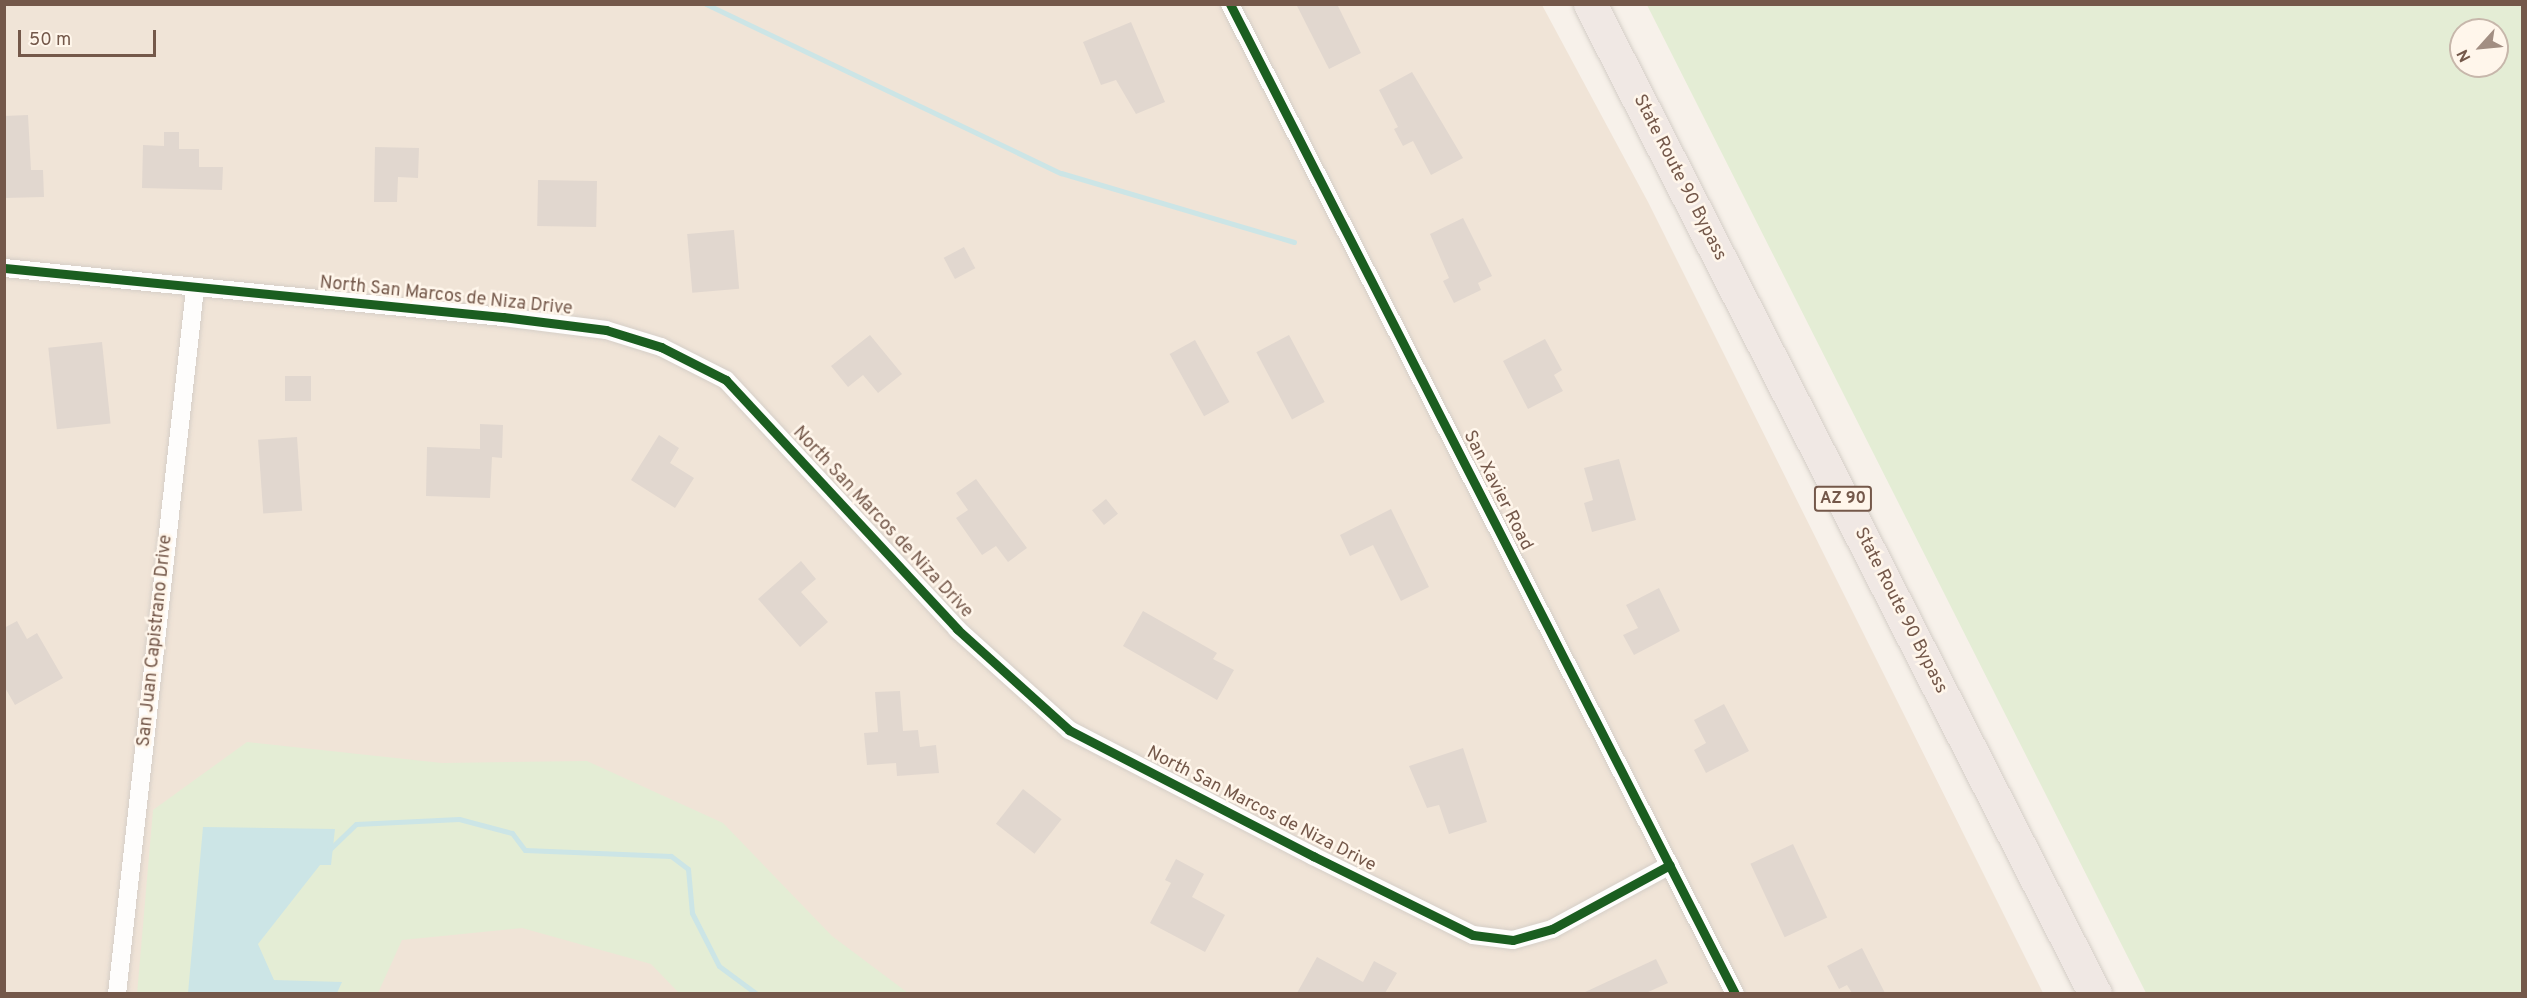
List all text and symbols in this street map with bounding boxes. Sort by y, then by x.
scale bar [21,18,159,56]
north arrow [2449,18,2509,78]
text: 50 m [29,29,71,52]
text: N [2453,46,2476,65]
street label: State Route 90 Bypass [1628,91,1730,265]
street label: North San Marcos de Niza Drive [318,273,574,321]
street label: North San Marcos de Niza Drive [787,423,977,623]
street label: San Xavier Road [1458,428,1536,554]
road number: AZ 90 [1813,486,1873,512]
street label: State Route 90 Bypass [1849,524,1951,698]
street label: San Juan Capistrano Drive [134,534,178,748]
street label: North San Marcos de Niza Drive [1143,743,1379,877]

